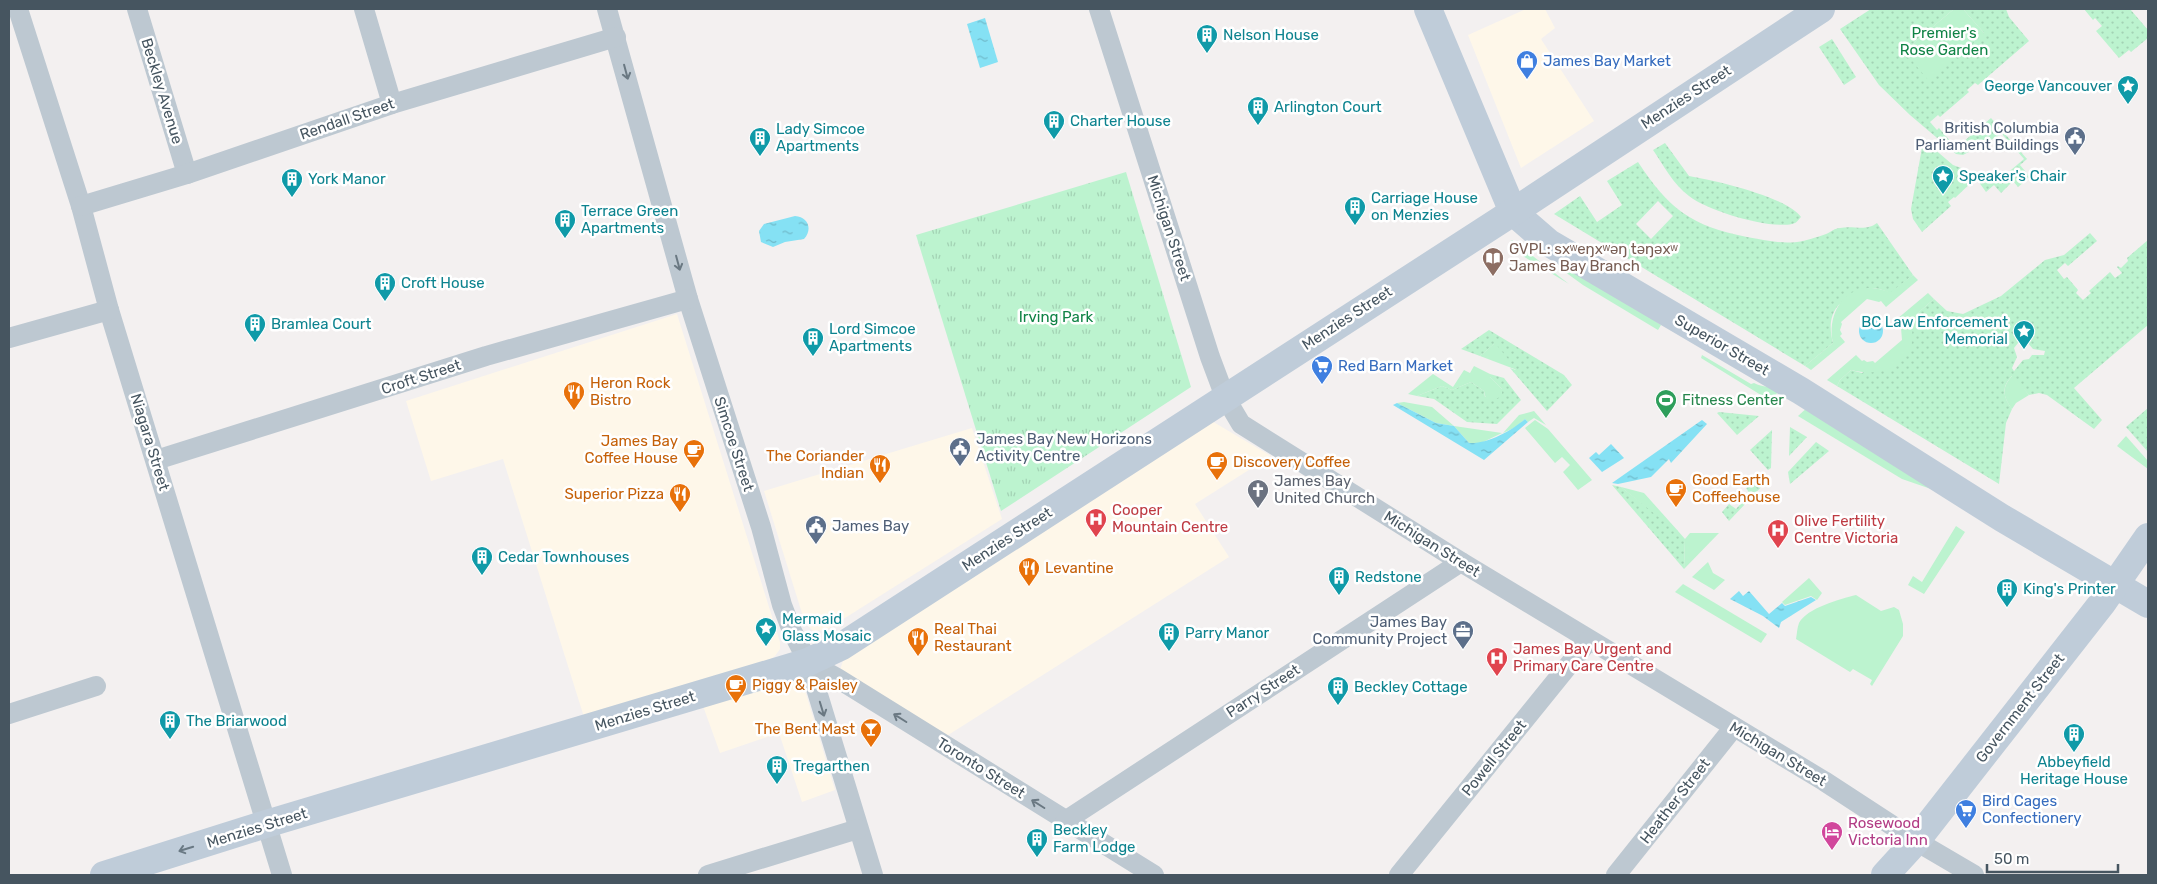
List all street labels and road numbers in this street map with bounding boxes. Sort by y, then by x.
street label: Beckley Avenue [137,36,187,146]
street label: Menzies Street [1638,61,1735,133]
street label: Rendall Street [297,94,397,144]
street label: Michigan Street [1143,173,1195,283]
street label: Menzies Street [1299,282,1396,354]
street label: Superior Street [1672,311,1773,379]
street label: Croft Street [379,356,463,398]
street label: Niagara Street [127,391,173,493]
street label: Simcoe Street [710,394,758,494]
street label: Menzies Street [959,503,1056,575]
street label: Michigan Street [1381,507,1484,581]
street label: Government Street [1972,650,2068,766]
street label: Parry Street [1223,660,1303,721]
street label: Menzies Street [593,687,697,735]
street label: Powell Street [1458,716,1530,800]
street label: Michigan Street [1726,718,1830,790]
street label: Toronto Street [934,734,1029,802]
street label: Heather Street [1636,755,1714,847]
street label: Menzies Street [205,804,309,852]

